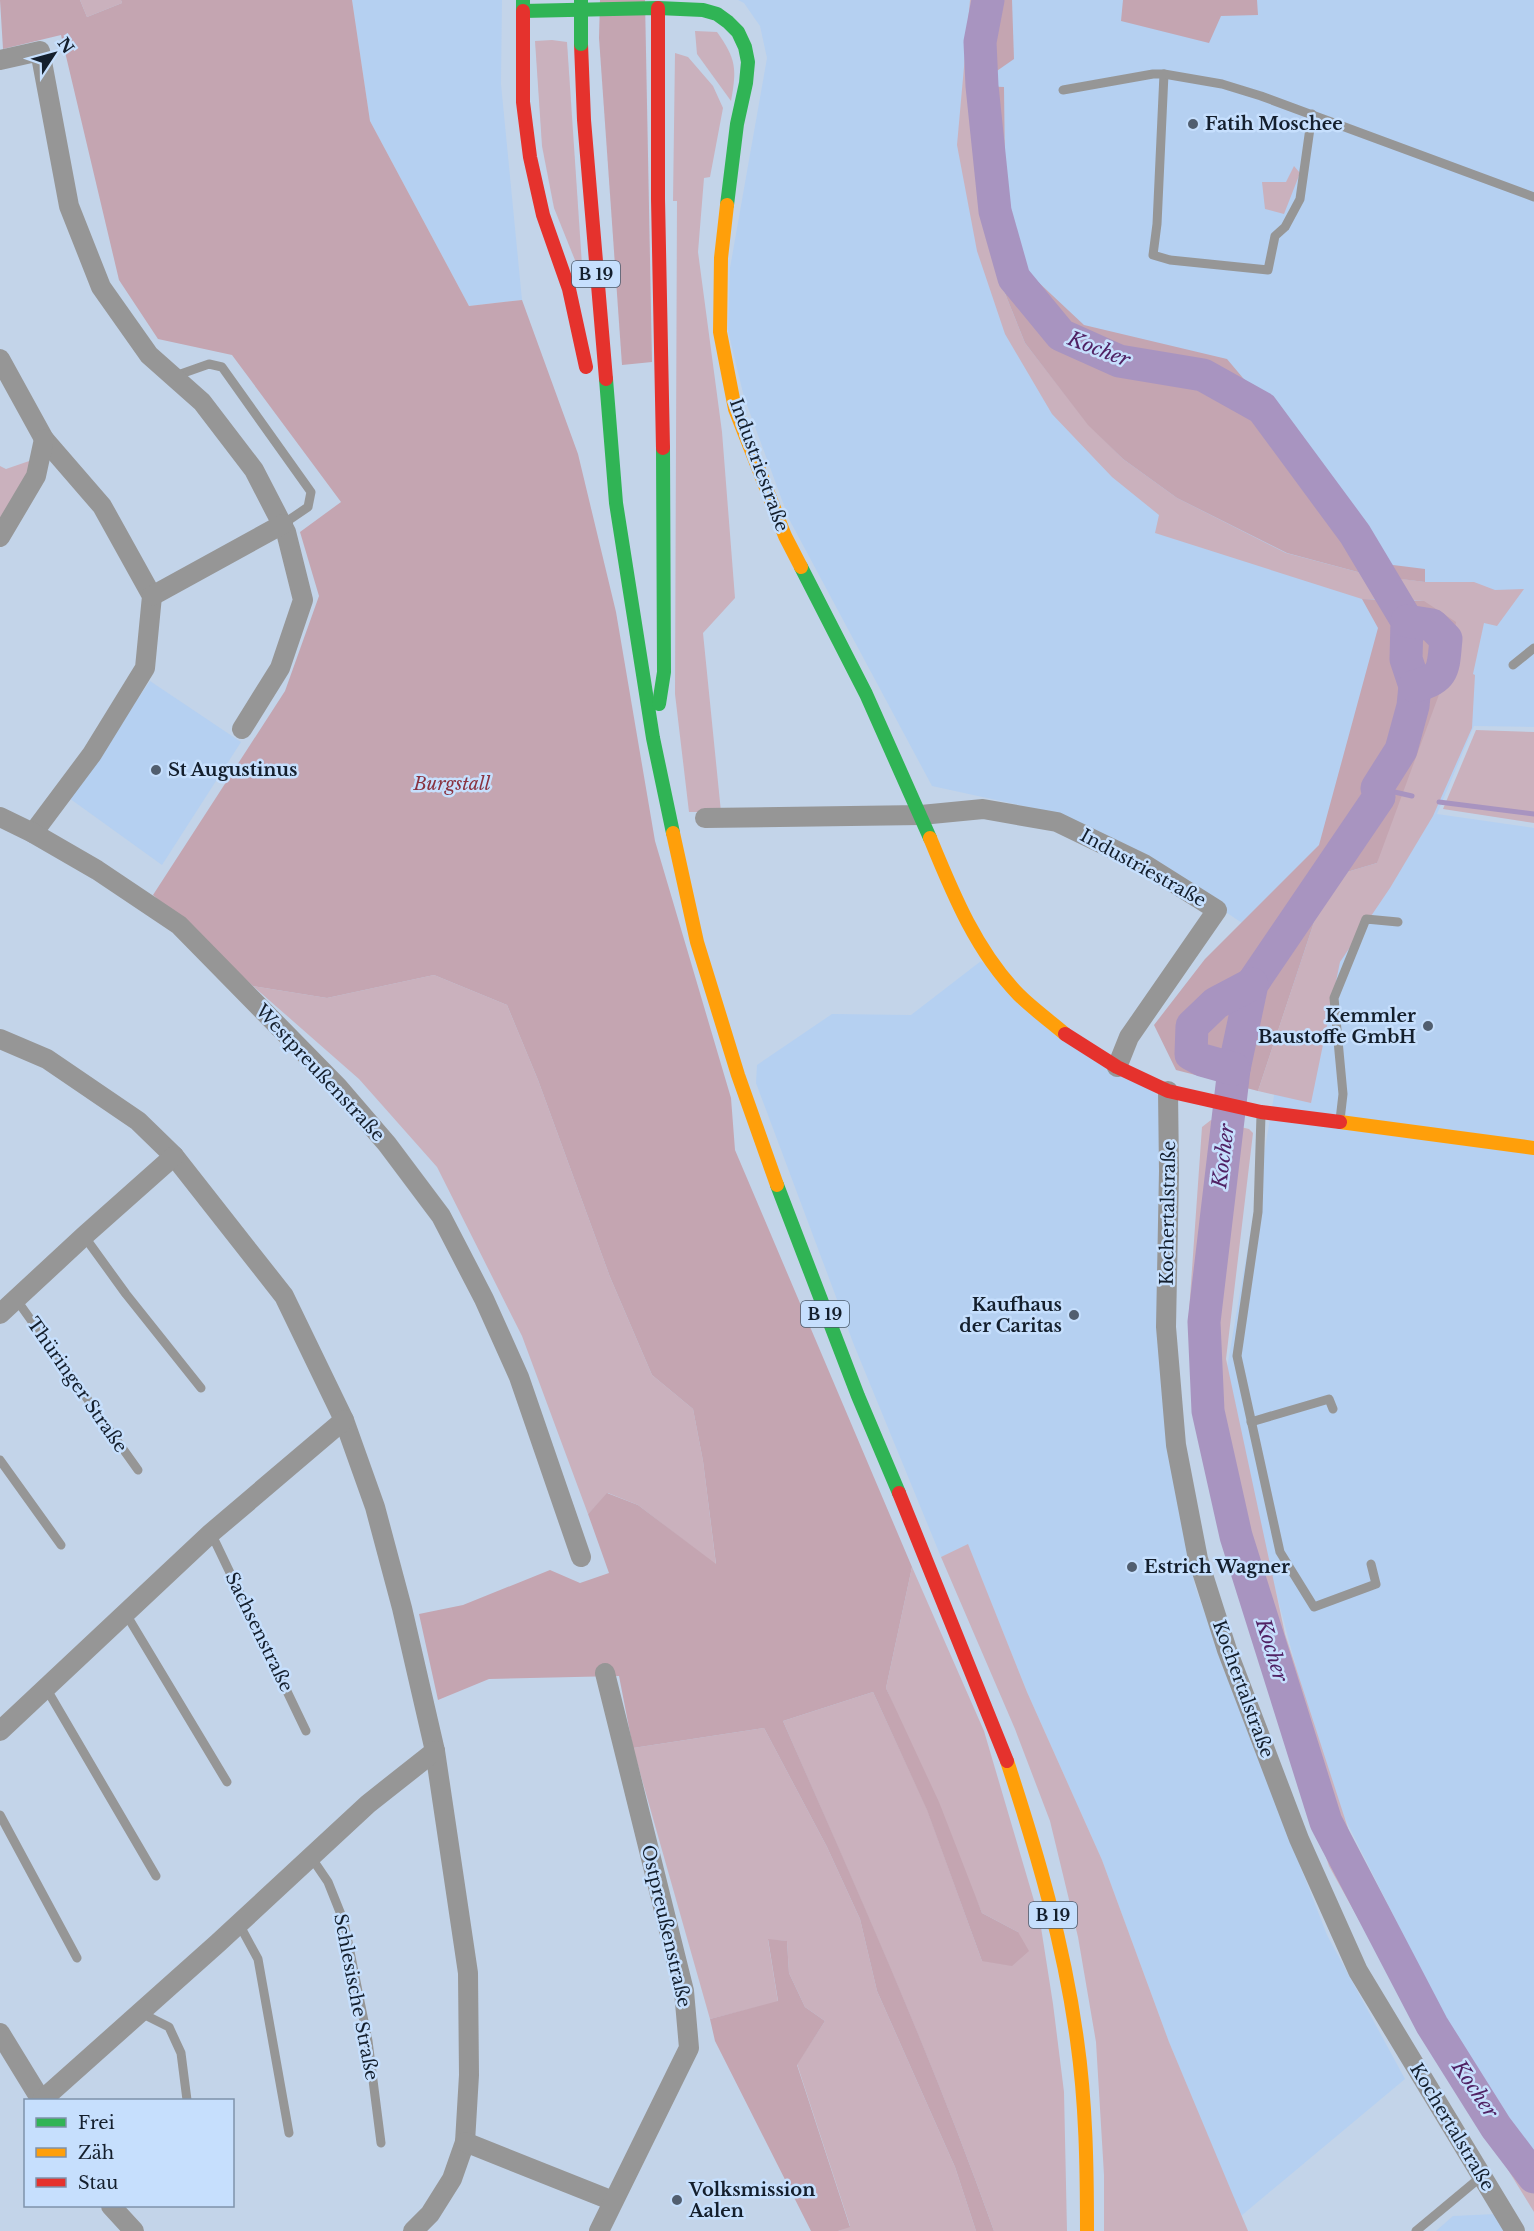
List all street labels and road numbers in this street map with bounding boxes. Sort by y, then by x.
road number: B 19 [572,261,620,287]
street label: Industriestraße [725,395,793,535]
street label: Industriestraße [1076,824,1210,912]
street label: Westpreußenstraße [250,999,389,1146]
street label: Kochertalstraße [1156,1140,1180,1286]
road number: B 19 [801,1301,849,1327]
street label: Thüringer Straße [22,1313,132,1457]
street label: Sachsenstraße [220,1568,298,1696]
street label: Kochertalstraße [1208,1617,1278,1761]
street label: Ostpreußenstraße [637,1843,695,2009]
road number: B 19 [1029,1902,1077,1928]
street label: Schlesische Straße [329,1912,383,2082]
street label: Kochertalstraße [1405,2059,1499,2195]

